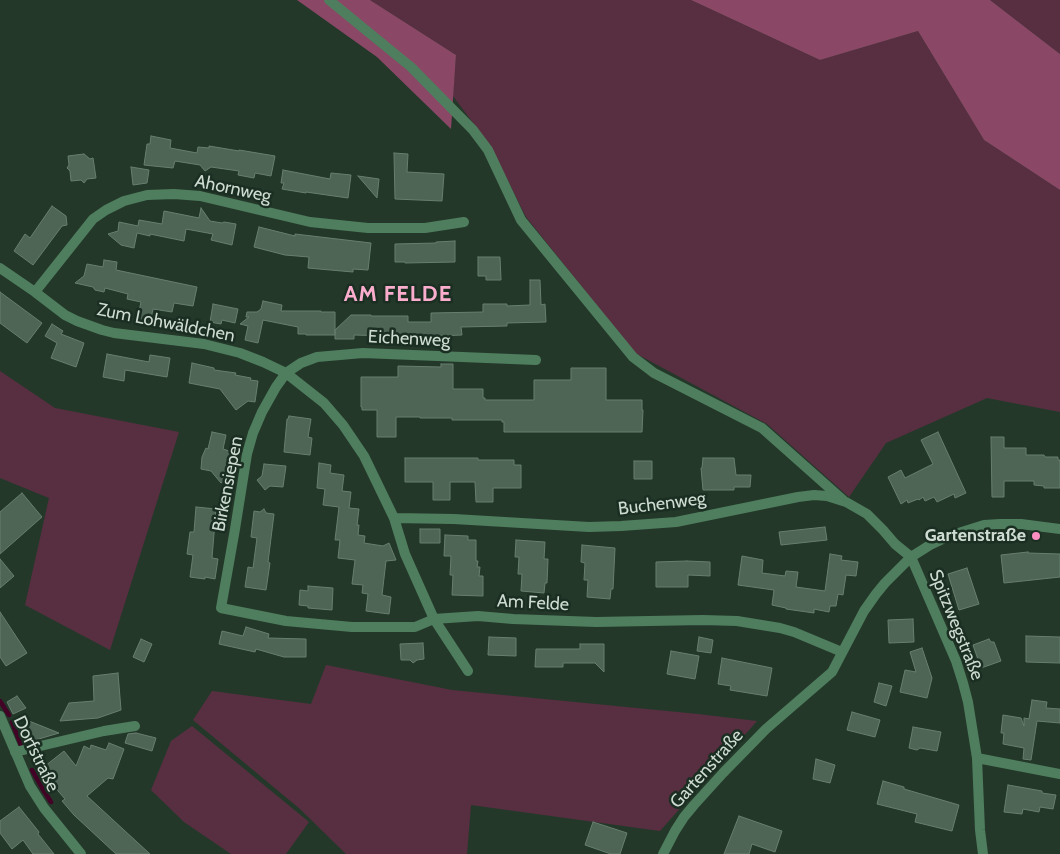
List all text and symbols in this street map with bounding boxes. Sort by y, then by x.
street label: Ahornweg [193,170,273,208]
district label: AM FELDE [343,282,453,308]
street label: Zum Lohwäldchen [95,299,237,347]
street label: Eichenweg [367,326,451,352]
street label: Birkensiepen [208,434,248,534]
street label: Buchenweg [617,488,707,520]
place label: Gartenstraße [925,525,1026,547]
marker: Gartenstraße [1030,530,1042,542]
street label: Spitzwegstraße [924,567,988,683]
street label: Am Felde [496,590,570,616]
street label: Dorfstraße [8,713,64,795]
street label: Gartenstraße [666,725,748,813]

